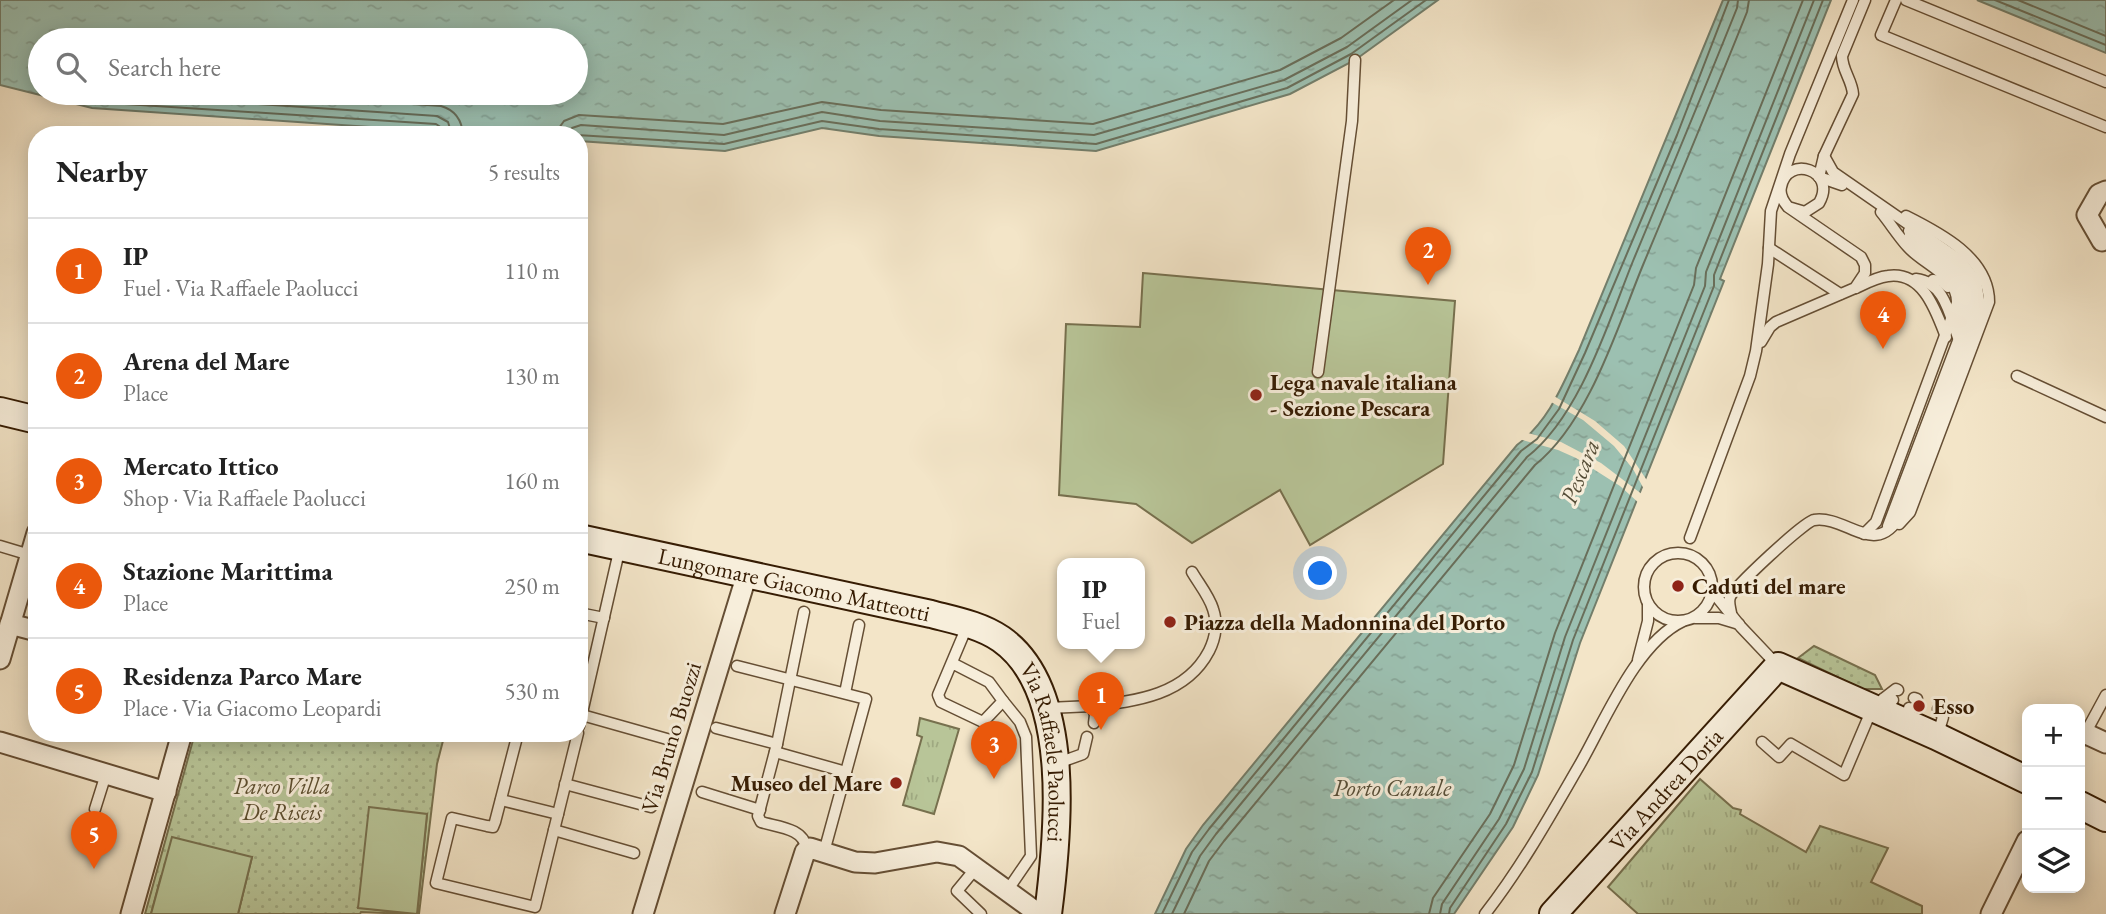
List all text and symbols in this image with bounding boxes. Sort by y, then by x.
search box [28,28,588,105]
icon: search [52,48,90,86]
text: Search here [108,50,221,84]
text: Nearby [56,152,148,191]
text: 5 results [488,157,560,187]
pin: 2 [1405,227,1451,285]
text: IP [123,239,148,273]
text: 1 [73,256,85,286]
text: 110 m [504,256,560,286]
text: Fuel · Via Raffaele Paolucci [123,273,358,303]
pin: 4 [1860,291,1906,349]
text: Arena del Mare [123,344,290,378]
text: 2 [73,361,85,391]
text: 130 m [504,361,560,391]
place label: Lega navale italiana - Sezione Pescara [1270,367,1458,423]
text: Place [123,378,168,408]
marker: Lega navale italiana - Sezione Pescara [1248,387,1264,403]
water label: Pescara [1553,435,1606,509]
text: Mercato Ittico [123,449,279,483]
text: 3 [73,466,85,496]
text: 160 m [504,466,560,496]
text: Shop · Via Raffaele Paolucci [123,483,366,513]
street label: Lungomare Giacomo Matteotti [655,540,933,628]
text: Stazione Marittima [123,554,333,588]
your location [1303,556,1337,590]
popup [1057,558,1145,649]
text: 4 [73,571,85,601]
text: 250 m [504,571,560,601]
place label: Caduti del mare [1692,571,1846,601]
text: IP [1082,572,1107,606]
marker: Caduti del mare [1670,578,1686,594]
text: Place [123,588,168,618]
text: Fuel [1082,606,1120,636]
place label: Piazza della Madonnina del Porto [1184,607,1505,637]
marker: Piazza della Madonnina del Porto [1162,614,1178,630]
street label: Via Raffaele Paolucci [1013,656,1072,843]
street label: Via Bruno Buozzi [634,658,708,816]
text: Residenza Parco Mare [123,659,362,693]
pin: 1 [1078,672,1124,730]
text: 5 [73,676,85,706]
text: 530 m [504,676,560,706]
place label: Esso [1933,691,1975,721]
text: Place · Via Giacomo Leopardi [123,693,381,723]
marker: Esso [1911,698,1927,714]
map controls [2022,704,2085,893]
button: + [2022,704,2085,767]
pin: 3 [971,721,1017,779]
street label: Via Andrea Doria [1602,721,1730,857]
button: − [2022,767,2085,830]
place label: Museo del Mare [730,768,882,798]
park label: Parco Villa De Riseis [233,771,331,827]
water label: Porto Canale [1333,772,1452,803]
marker: Museo del Mare [888,775,904,791]
pin: 5 [71,811,117,869]
button: layers [2022,830,2085,893]

